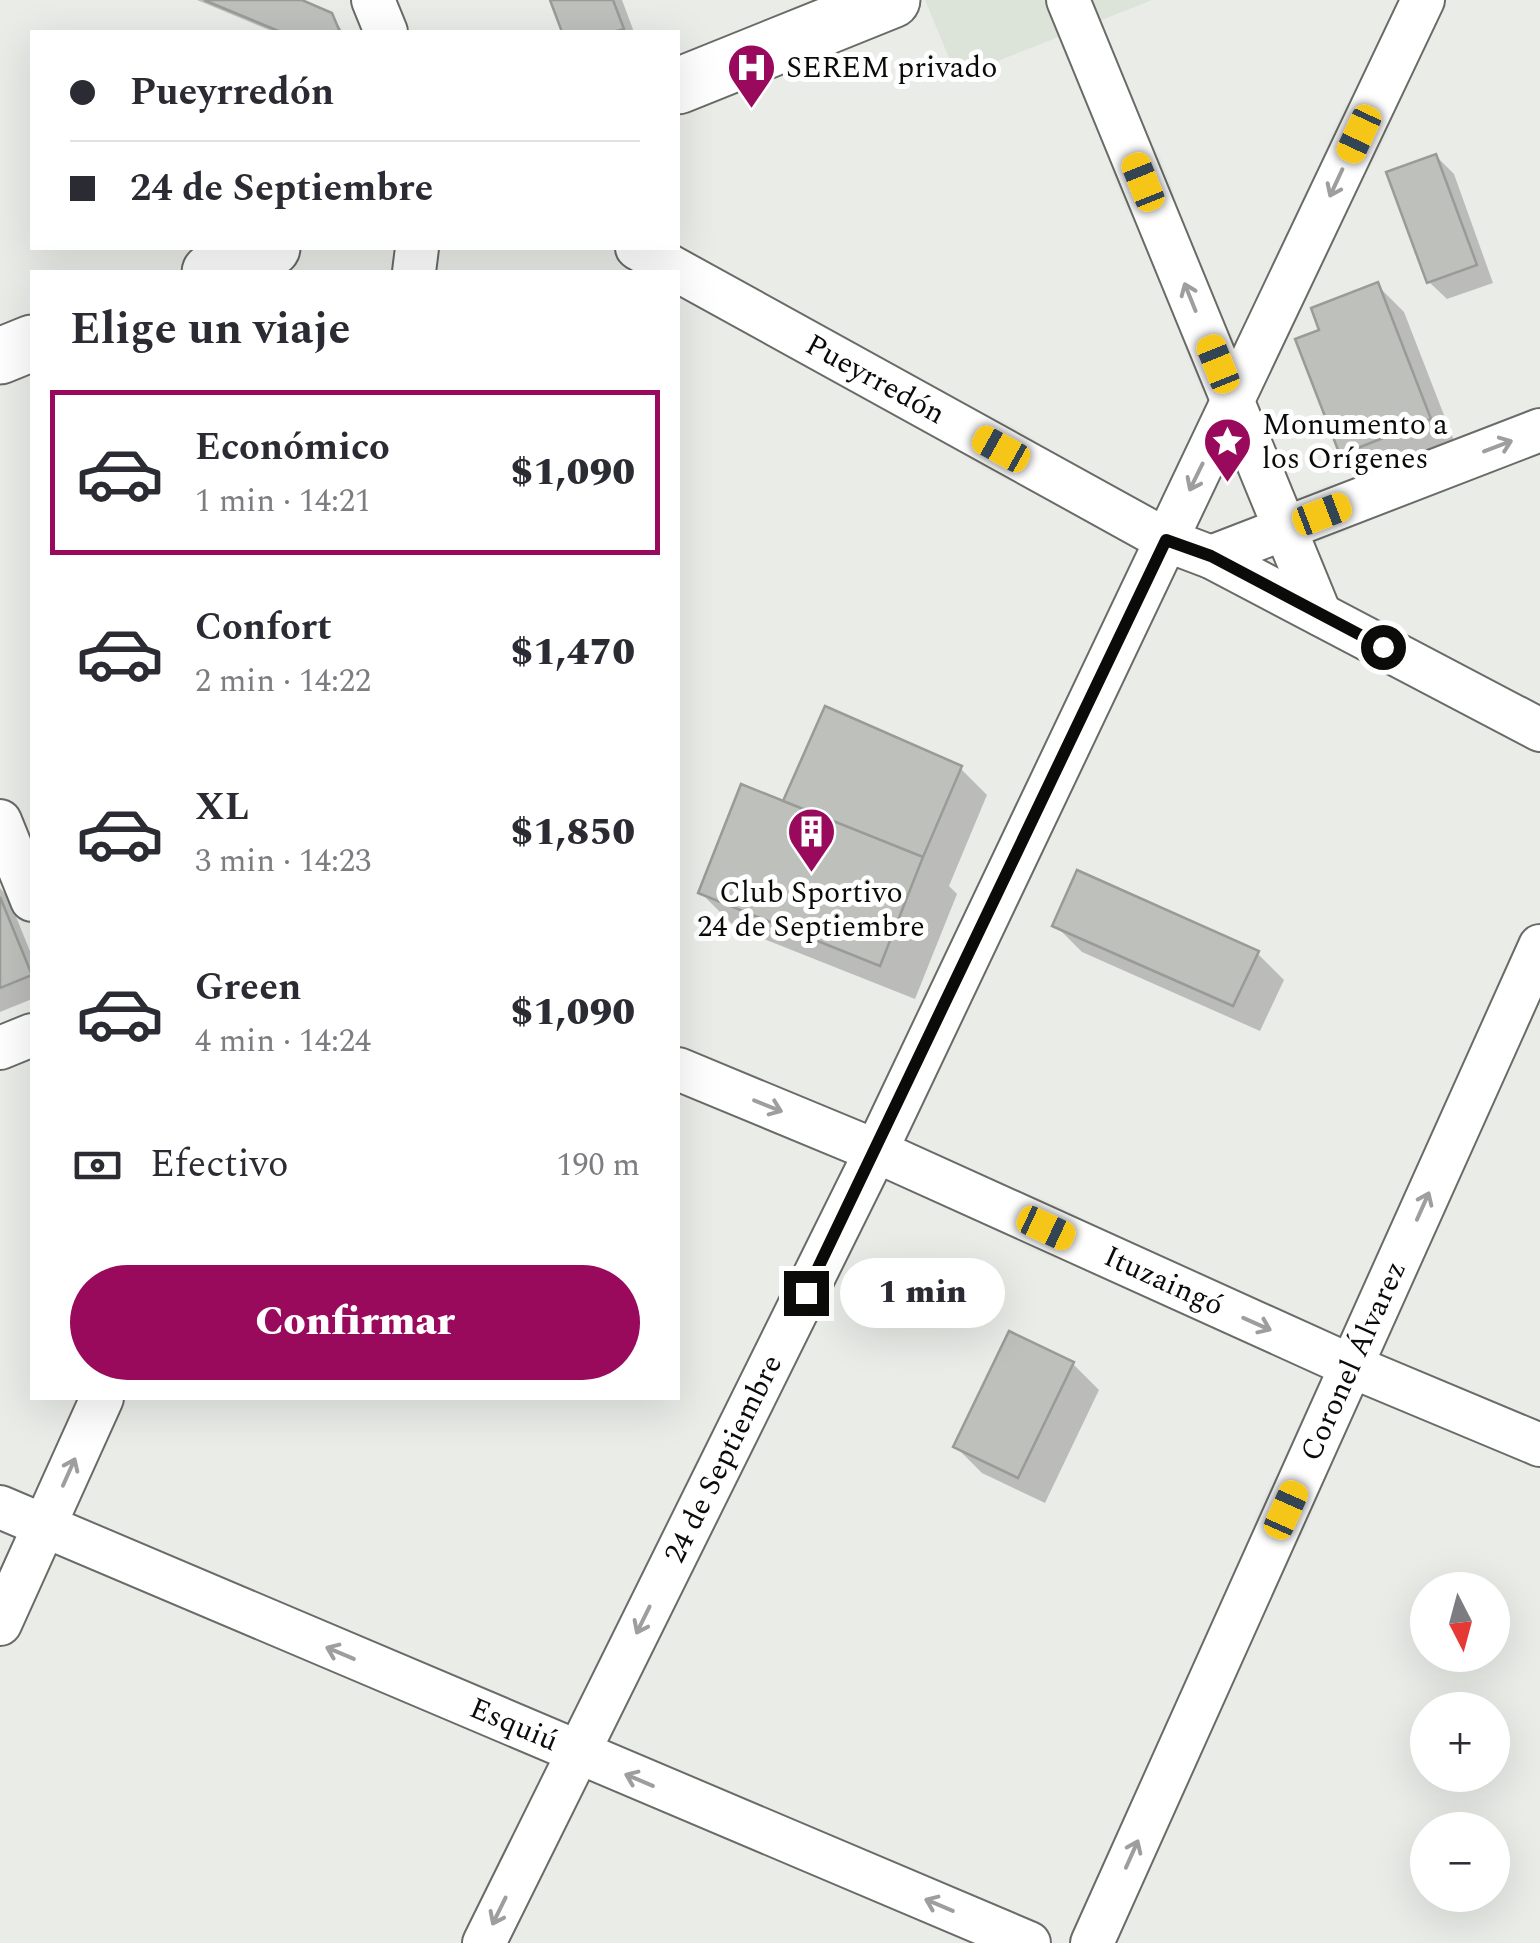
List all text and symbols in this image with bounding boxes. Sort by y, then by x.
hospital icon: SEREM privado [725,42,777,110]
place label: SEREM privado [786,45,998,91]
text: Pueyrredón [130,64,334,122]
car [1333,100,1385,168]
car [1118,149,1168,215]
text: 24 de Septiembre [130,160,433,218]
one-way arrow [1325,167,1344,197]
one-way arrow [1180,282,1198,313]
text: Elige un viaje [70,295,351,364]
street label: Pueyrredón [797,322,954,437]
car [1193,331,1243,397]
place label: Monumento a los Orígenes [1262,402,1448,482]
place icon: Monumento a los Orígenes [1201,416,1253,484]
text: Económico [195,419,390,477]
car [967,421,1035,477]
icon: car [75,428,165,518]
one-way arrow [1482,436,1513,454]
text: $1,090 [510,444,635,502]
one-way arrow [1186,461,1205,491]
text: 1 min · 14:21 [195,477,371,526]
car [1289,489,1355,539]
text: Confort [195,599,332,657]
icon: car [75,608,165,698]
text: $1,470 [510,624,635,682]
route start [1361,625,1406,670]
text: 2 min · 14:22 [195,657,371,706]
text: XL [195,779,249,837]
icon: car [75,788,165,878]
text: $1,850 [510,804,635,862]
building icon: Club Sportivo 24 de Septiembre [785,806,837,874]
text: 3 min · 14:23 [195,837,371,886]
place label: Club Sportivo 24 de Septiembre [697,870,925,950]
text: Green [195,959,302,1017]
icon: car [75,968,165,1058]
text: $1,090 [510,984,635,1042]
text: 4 min · 14:24 [195,1017,371,1066]
one-way arrow [752,1099,783,1117]
text: Efectivo [150,1136,288,1194]
icon: cash [70,1138,125,1193]
text: 190 m [556,1141,640,1190]
one-way arrow [1414,1192,1433,1222]
car [1012,1202,1080,1254]
street label: Ituzaingó [1096,1234,1231,1328]
street label: Coronel Álvarez [1288,1253,1419,1469]
callout: 1 min [841,1258,1006,1328]
button: Confirmar [70,1265,640,1380]
text: 1 min [878,1268,967,1317]
route end [784,1271,829,1316]
one-way arrow [1241,1315,1271,1334]
street label: 24 de Septiembre [652,1347,795,1571]
one-way arrow [61,1457,79,1488]
car [1260,1476,1312,1544]
north arrow [1410,1572,1510,1672]
map controls [1410,1572,1510,1912]
one-way arrow [633,1604,652,1634]
one-way arrow [325,1643,356,1661]
street label: Esquiú [462,1686,565,1764]
button: + [1410,1692,1510,1792]
one-way arrow [624,1770,655,1788]
button: − [1410,1812,1510,1912]
one-way arrow [1123,1840,1142,1870]
one-way arrow [489,1895,508,1925]
one-way arrow [924,1895,954,1913]

